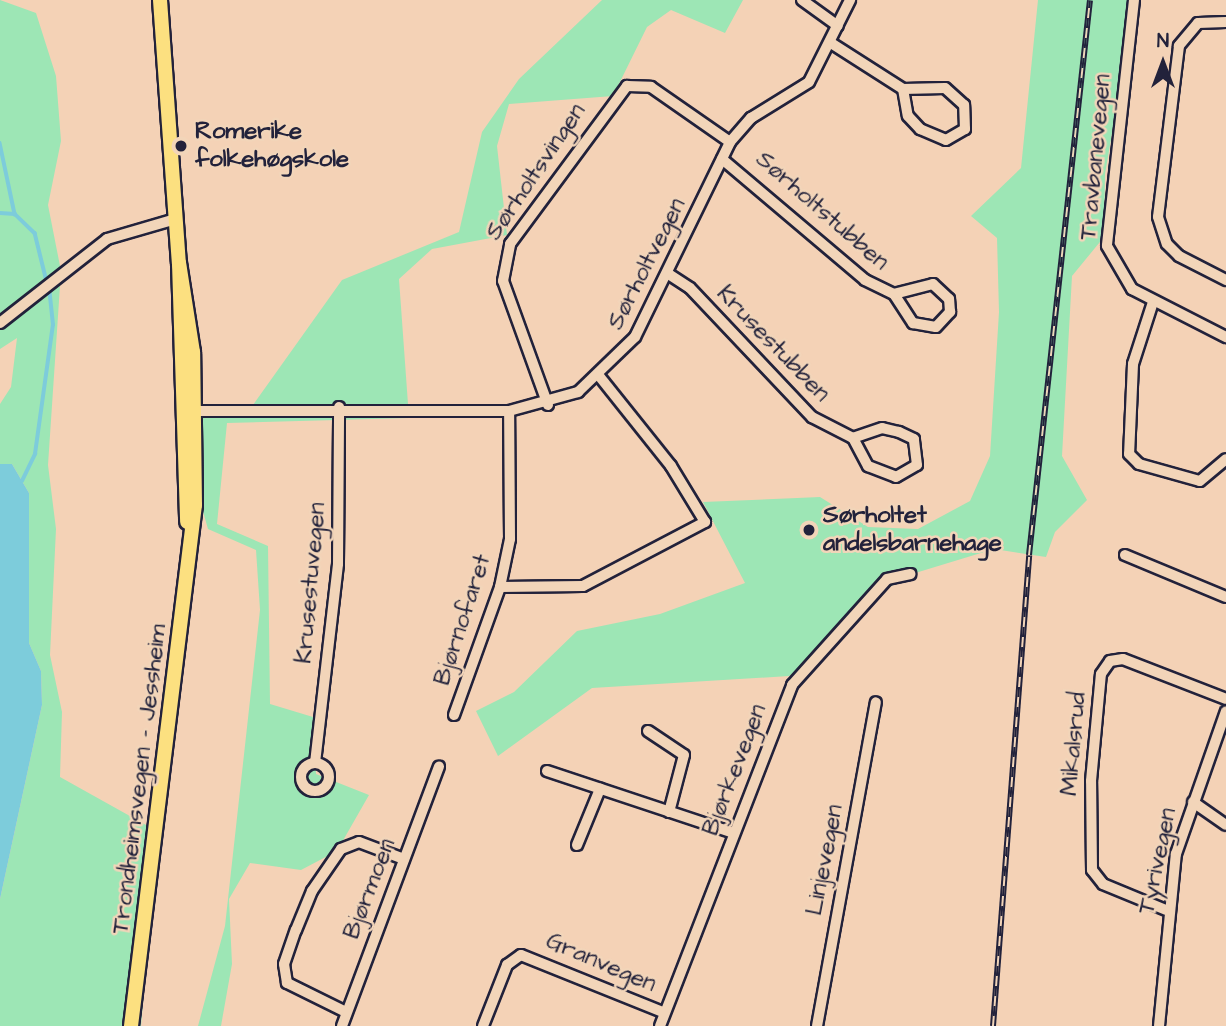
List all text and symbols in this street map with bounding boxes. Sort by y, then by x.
north arrow [1128,28,1198,98]
text: N [1157,28,1169,55]
street label: Travbanevegen [1074,73,1118,241]
street label: Sørholtsvingen [480,98,592,246]
place label: Romerike folkehøgskole [195,118,349,174]
marker: Romerike folkehøgskole [173,138,189,154]
street label: Sørholtstubben [750,145,894,277]
street label: Sørholtvegen [602,193,692,335]
street label: Krusestubben [710,280,836,408]
street label: Krusestuvegen [290,501,332,665]
place label: Sørholtet andelsbarnehage [823,502,1002,558]
marker: Sørholtet andelsbarnehage [801,522,817,538]
street label: Bjørnofaret [428,551,498,689]
street label: Trondheimsvegen - Jessheim [107,623,173,935]
street label: Mikalsrud [1055,691,1093,797]
street label: Bjørkevegen [697,700,773,840]
street label: Linjevegen [800,802,850,918]
street label: Tyrivegen [1133,805,1183,917]
street label: Bjørmoen [338,835,402,943]
street label: Granvegen [542,927,660,999]

